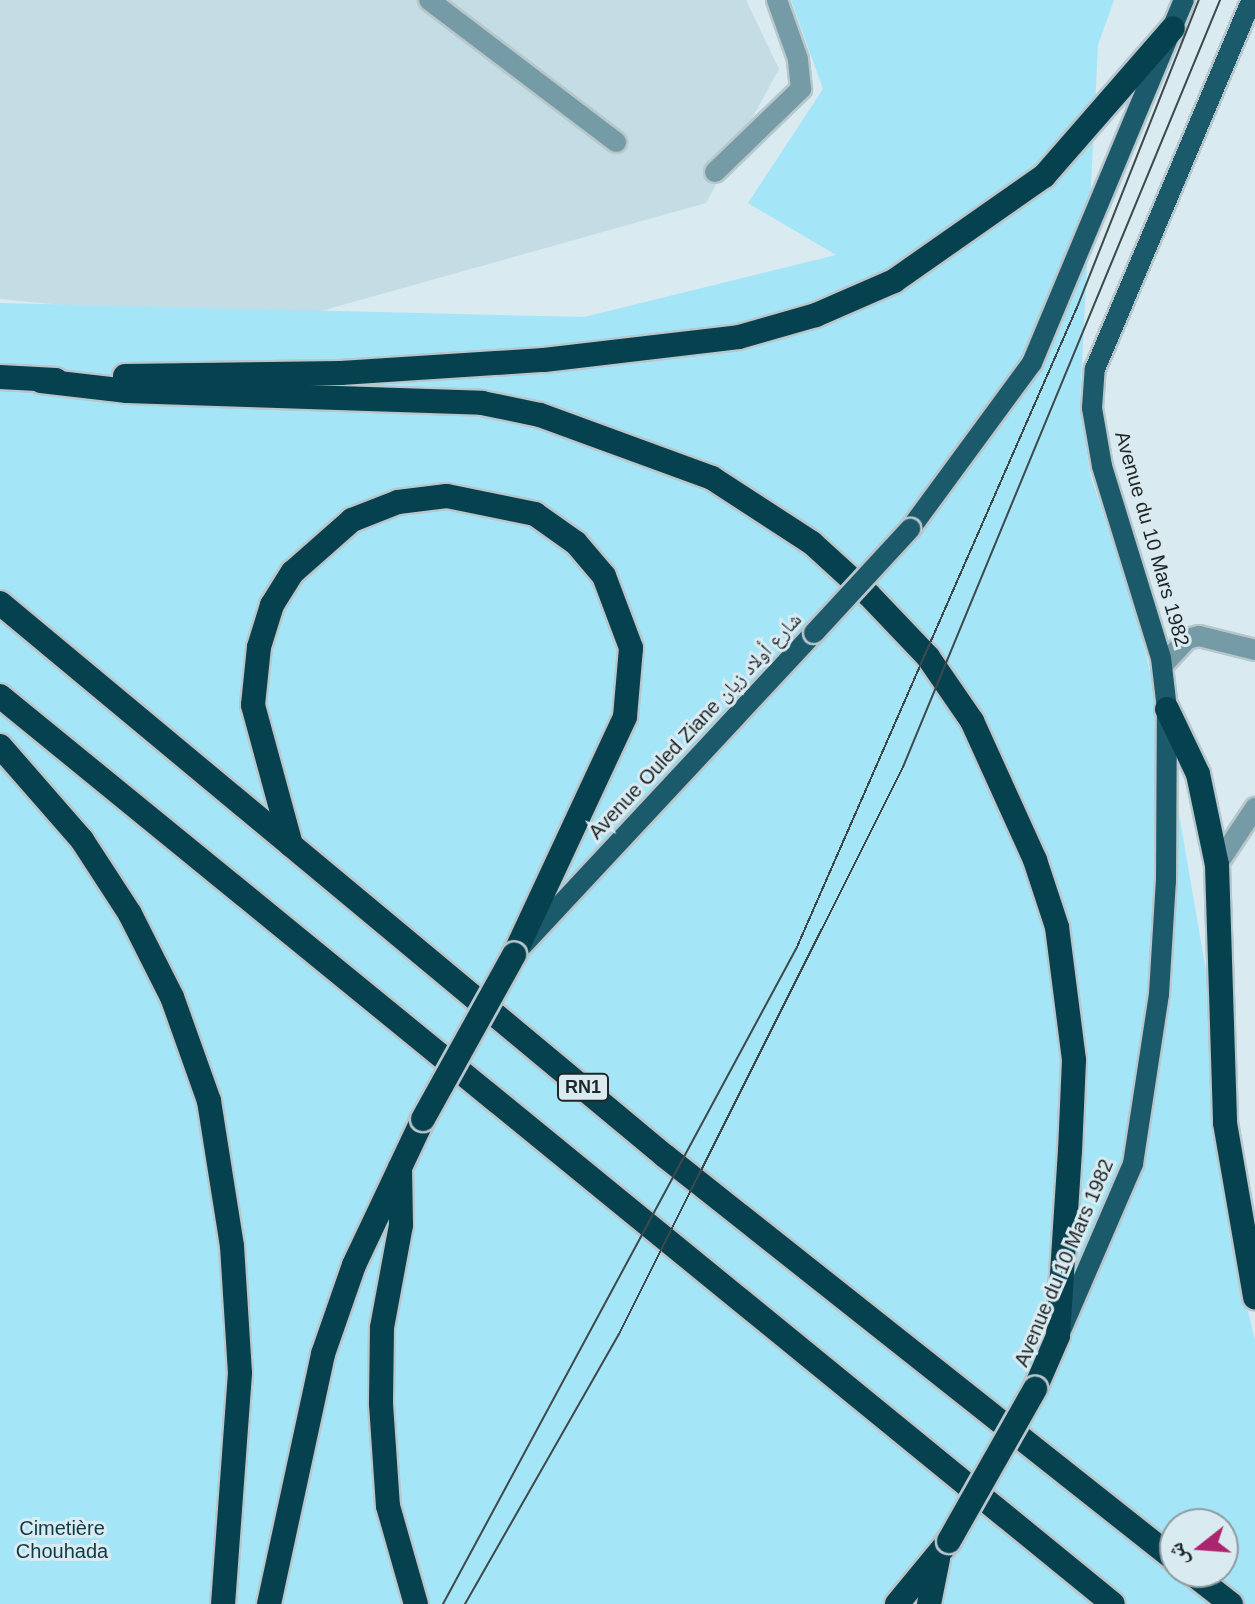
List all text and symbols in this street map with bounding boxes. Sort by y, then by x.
street label: Avenue du 10 Mars 1982 [1110,428,1194,650]
street label: Avenue Ouled Ziane شارع أولاد زيان [584,608,806,844]
road number: RN1 [555,1073,611,1101]
street label: Avenue du 10 Mars 1982 [1009,1156,1119,1370]
north arrow [1159,1508,1239,1588]
park label: Cimetière Chouhada [16,1517,108,1564]
text: ش [1162,1540,1193,1569]

